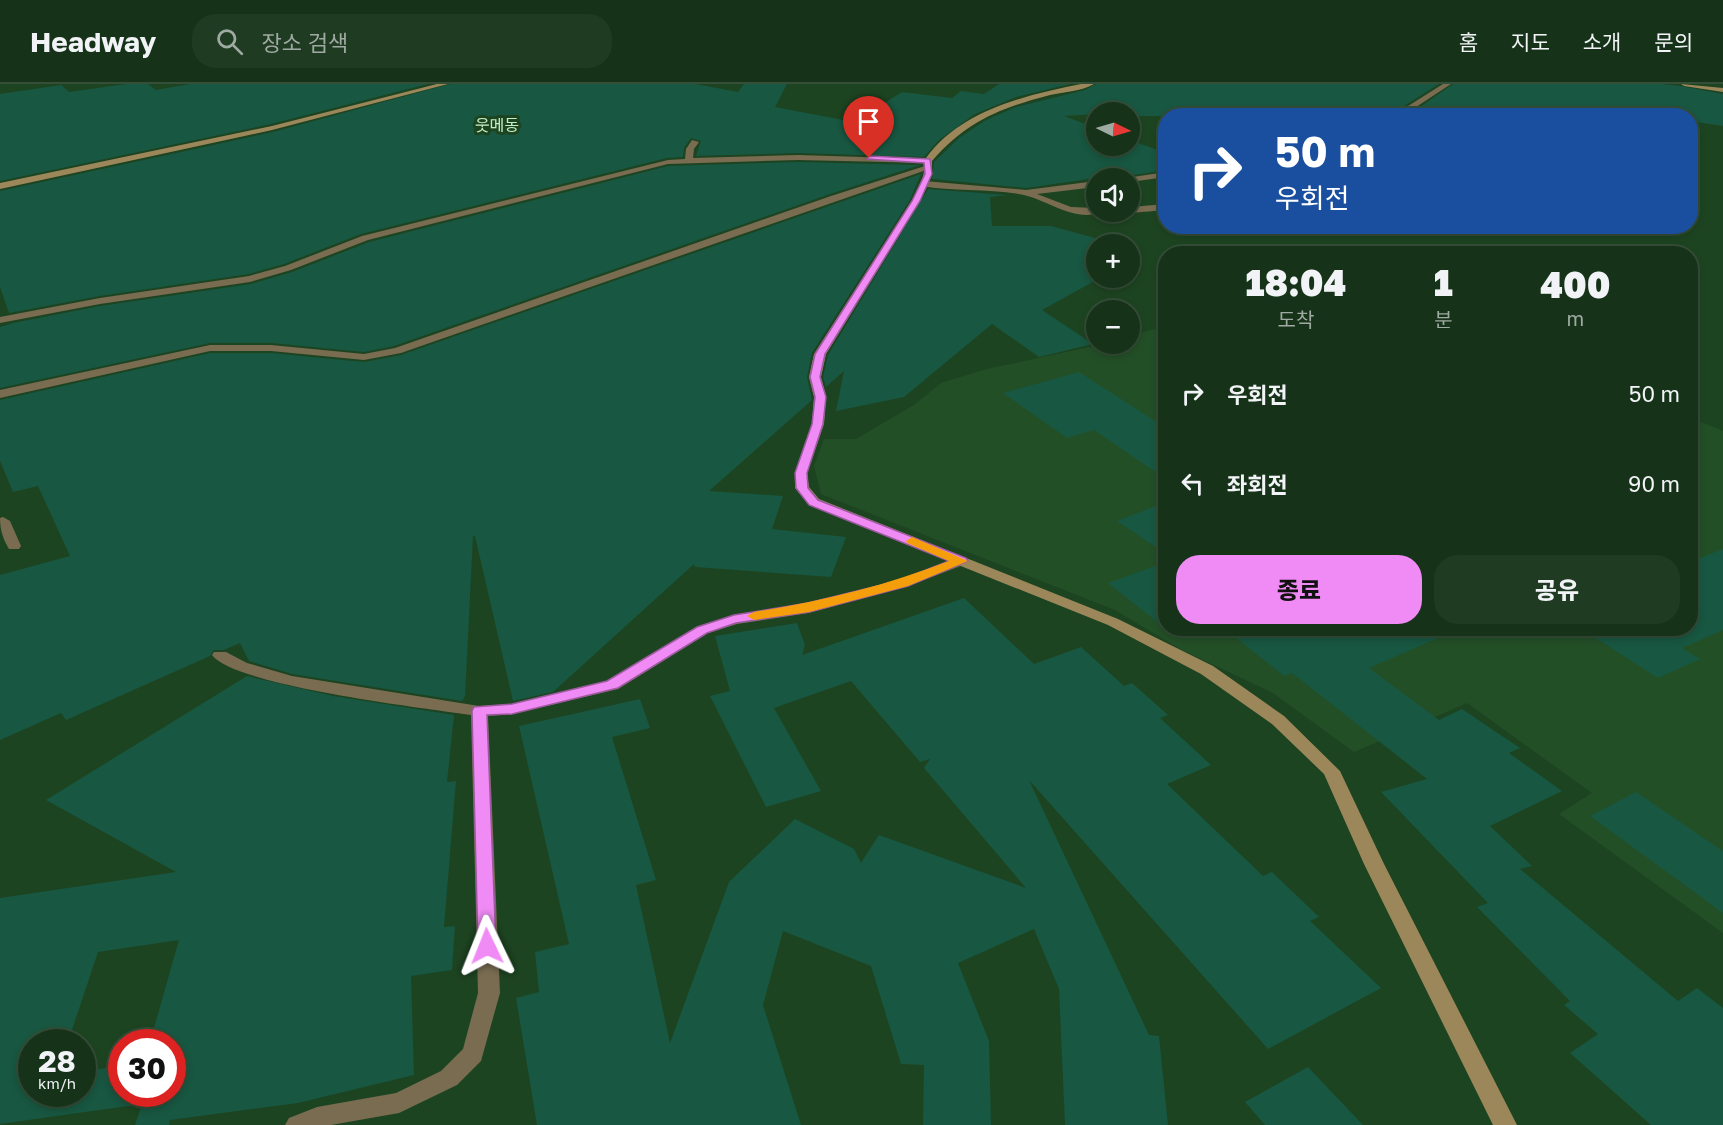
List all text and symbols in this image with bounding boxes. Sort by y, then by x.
search box [192,14,612,68]
text: Headway [30,25,156,58]
icon: search [213,25,246,58]
text: 장소 검색 [261,29,348,56]
text: 홈 [1459,29,1478,55]
text: 지도 [1511,29,1550,55]
text: 소개 [1583,29,1621,55]
text: 문의 [1654,29,1693,55]
pin [843,96,894,158]
north arrow [1086,102,1140,156]
map controls [1086,102,1140,354]
icon: arrive [852,105,885,138]
district label: 웃메동 [475,115,519,135]
text: 50 m [1275,126,1375,176]
icon: right [1176,132,1254,210]
button: sound [1086,168,1140,222]
text: 우회전 [1275,182,1350,214]
button: + [1086,234,1140,288]
text: 18:04 [1245,261,1346,304]
text: 1 [1434,261,1453,304]
text: 400 [1540,263,1611,306]
button: − [1086,300,1140,354]
text: m [1567,306,1584,330]
text: 도착 [1278,307,1314,331]
text: 분 [1434,307,1453,331]
icon: right [1176,377,1209,410]
text: 50 m [1629,380,1680,407]
text: 우회전 [1227,381,1288,408]
icon: left [1176,467,1209,500]
text: 90 m [1628,470,1680,497]
text: 좌회전 [1227,471,1288,498]
button: 종료 [1176,555,1422,624]
button: 공유 [1434,555,1680,624]
position arrow [455,914,519,978]
speed limit sign: 30 [108,1029,186,1107]
text: 28 [38,1043,76,1079]
text: km/h [38,1074,76,1092]

